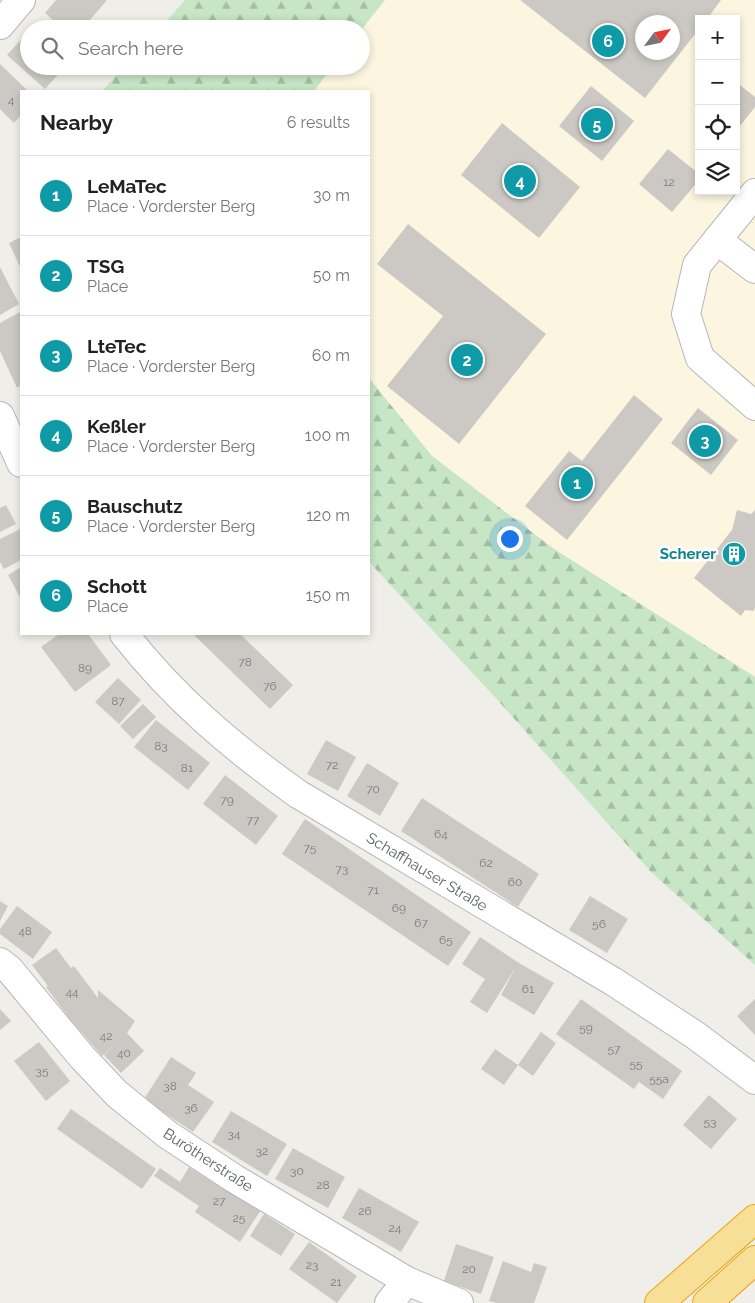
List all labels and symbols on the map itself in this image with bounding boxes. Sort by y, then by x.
north arrow [635,15,680,60]
pin: 6 [592,22,624,60]
house number: 4 [8,93,15,107]
pin: 5 [581,105,613,143]
pin: 4 [504,162,536,200]
house number: 12 [663,175,675,189]
pin: 2 [451,341,483,379]
pin: 3 [689,422,721,460]
pin: 1 [561,464,593,502]
your location [497,526,523,552]
building icon: Scherer [721,541,747,567]
place label: Scherer [660,545,716,563]
house number: 78 [238,655,252,669]
house number: 89 [78,661,92,675]
house number: 76 [263,679,277,693]
house number: 87 [111,694,125,708]
house number: 83 [154,739,168,753]
house number: 72 [326,758,338,772]
house number: 81 [181,761,193,775]
house number: 70 [366,782,380,796]
house number: 79 [220,793,234,807]
house number: 77 [247,813,260,827]
house number: 64 [434,827,448,841]
street label: Schaffhauser Straße [363,829,491,915]
house number: 75 [304,841,317,855]
house number: 62 [479,856,493,870]
house number: 73 [336,862,348,876]
house number: 60 [508,875,522,889]
house number: 71 [367,883,379,897]
house number: 69 [392,901,406,915]
house number: 67 [414,916,428,930]
house number: 56 [592,917,606,931]
house number: 48 [18,924,32,938]
house number: 65 [439,933,453,947]
house number: 61 [522,982,534,996]
house number: 44 [65,985,79,999]
house number: 59 [579,1021,593,1035]
house number: 42 [100,1029,112,1043]
house number: 57 [608,1042,621,1056]
house number: 40 [117,1046,131,1060]
house number: 55 [629,1057,643,1071]
house number: 35 [36,1064,49,1078]
house number: 55a [649,1072,669,1086]
house number: 38 [163,1079,177,1093]
house number: 36 [184,1101,198,1115]
house number: 53 [704,1115,716,1129]
street label: Burötherstraße [160,1124,256,1196]
house number: 34 [228,1127,241,1141]
house number: 32 [256,1144,268,1158]
house number: 30 [290,1164,304,1178]
house number: 28 [316,1178,330,1192]
house number: 27 [213,1194,226,1208]
house number: 26 [358,1204,372,1218]
house number: 25 [233,1211,246,1225]
house number: 24 [389,1221,402,1235]
house number: 23 [306,1258,318,1272]
house number: 20 [462,1262,476,1276]
house number: 21 [330,1275,342,1289]

